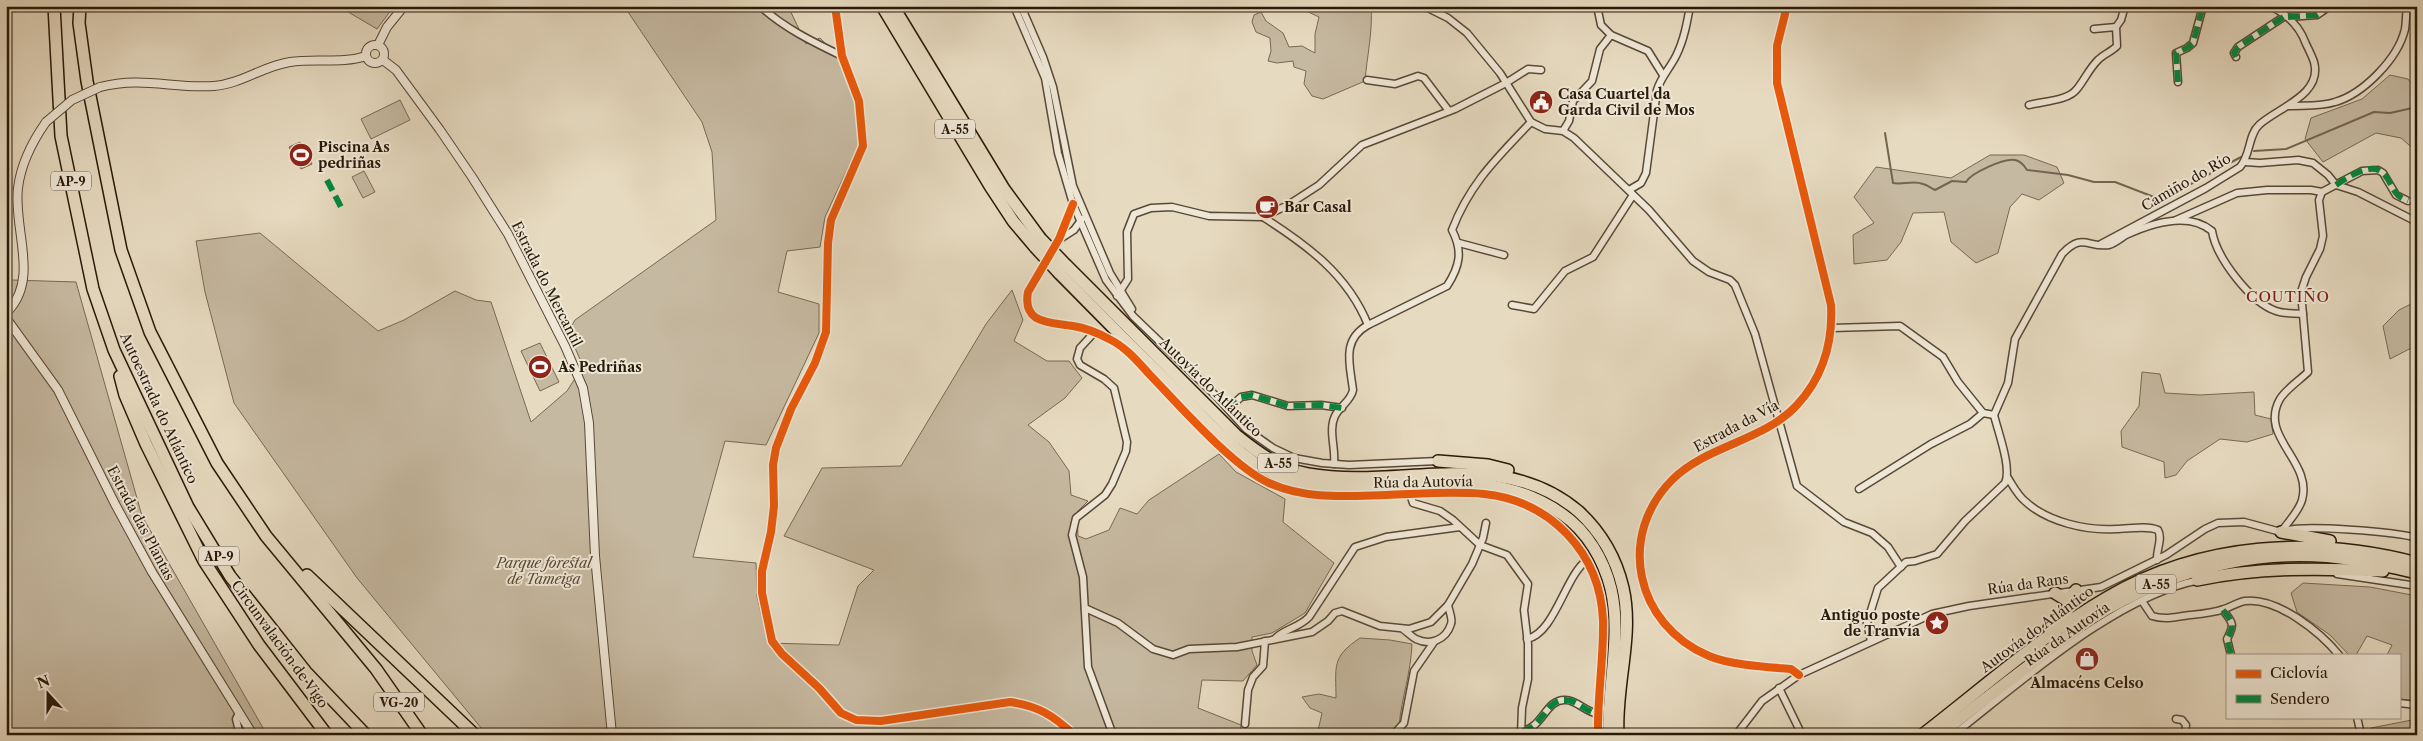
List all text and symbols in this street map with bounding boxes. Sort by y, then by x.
place label: Casa Cuartel da Garda Civil de Mos [1558,85,1695,119]
public building icon: Casa Cuartel da Garda Civil de Mos [1528,89,1554,115]
road number: A-55 [935,120,975,138]
place label: Piscina As pedriñas [318,138,390,172]
sports icon: Piscina As pedriñas [288,142,314,168]
street label: Camiño do Río [2138,149,2234,215]
road number: AP-9 [51,172,91,190]
cafe icon: Bar Casal [1254,194,1280,220]
place label: Bar Casal [1284,198,1352,216]
street label: Estrada do Mercantil [508,218,586,350]
district label: COUTIÑO [2246,287,2330,306]
street label: Autoestrada do Atlántico [116,329,202,486]
street label: Autovía do Atlántico [1155,333,1266,441]
sports icon: As Pedriñas [527,354,553,380]
place label: As Pedriñas [557,358,642,376]
street label: Estrada da Vía [1690,396,1782,456]
road number: A-55 [1258,453,1298,472]
street label: Estrada das Plantas [103,463,179,583]
street label: Rúa da Autovía [1373,472,1474,492]
road number: AP-9 [199,546,239,566]
park label: Parque forestal de Tameiga [495,554,593,588]
street label: Rúa da Rans [1986,569,2070,599]
road number: A-55 [2136,574,2176,594]
street label: Circunvalación de Vigo [228,576,332,712]
street label: Autovía do Atlántico [1976,582,2097,677]
street label: Rúa da Autovía [2021,598,2113,670]
place label: Antiguo poste de Tranvía [1820,606,1921,640]
place icon: Antiguo poste de Tranvía [1924,610,1950,636]
shop icon: Almacéns Celso [2074,646,2100,672]
legend [2226,654,2400,718]
text: Ciclovía [2270,663,2328,682]
north arrow [22,668,72,718]
text: N [34,671,52,692]
place label: Almacéns Celso [2029,674,2144,692]
text: Sendero [2270,689,2330,708]
road number: VG-20 [374,692,424,712]

